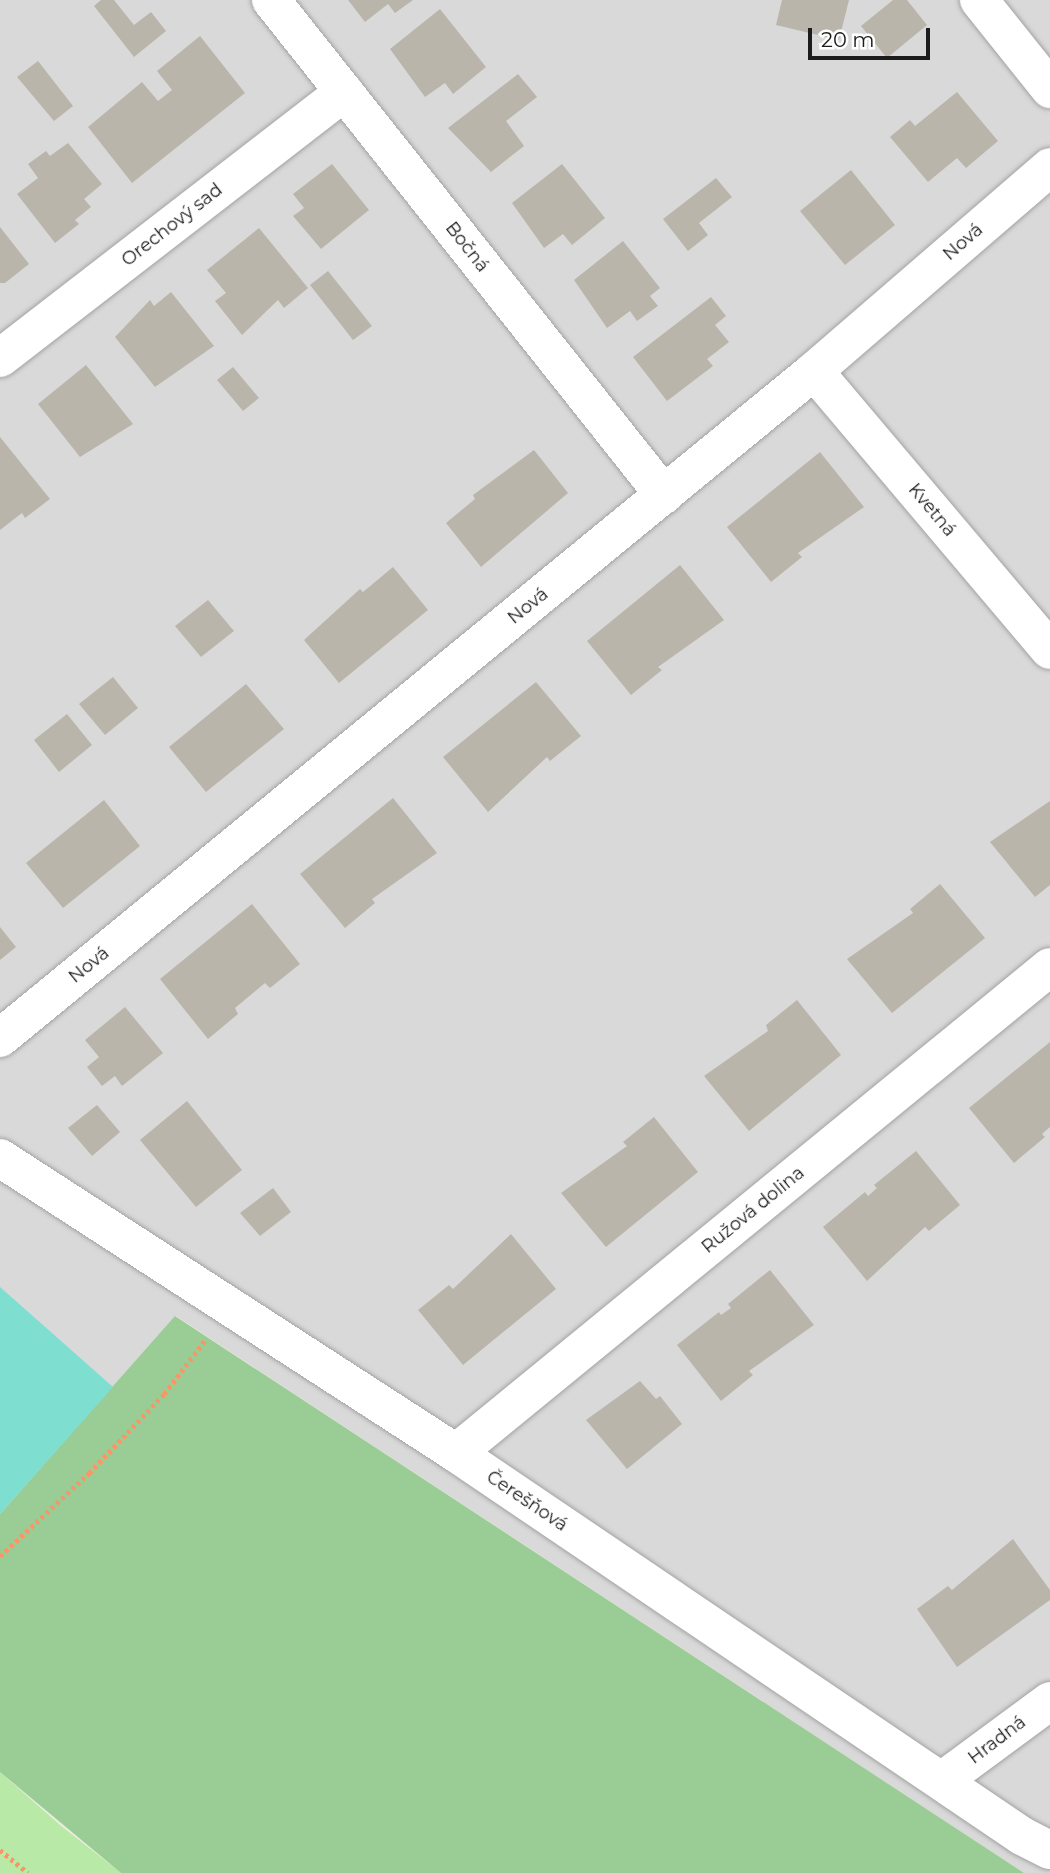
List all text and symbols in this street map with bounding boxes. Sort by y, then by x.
scale bar [812,14,934,58]
text: 20 m [821,27,875,52]
street label: Orechový sad [117,179,227,271]
street label: Bočná [441,218,493,276]
street label: Nová [939,219,987,265]
street label: Kvetná [904,479,960,541]
street label: Nová [503,583,553,629]
street label: Nová [64,942,114,988]
street label: Ružová dolina [697,1162,809,1258]
street label: Čerešňová [482,1466,572,1536]
street label: Hradná [964,1711,1030,1769]

